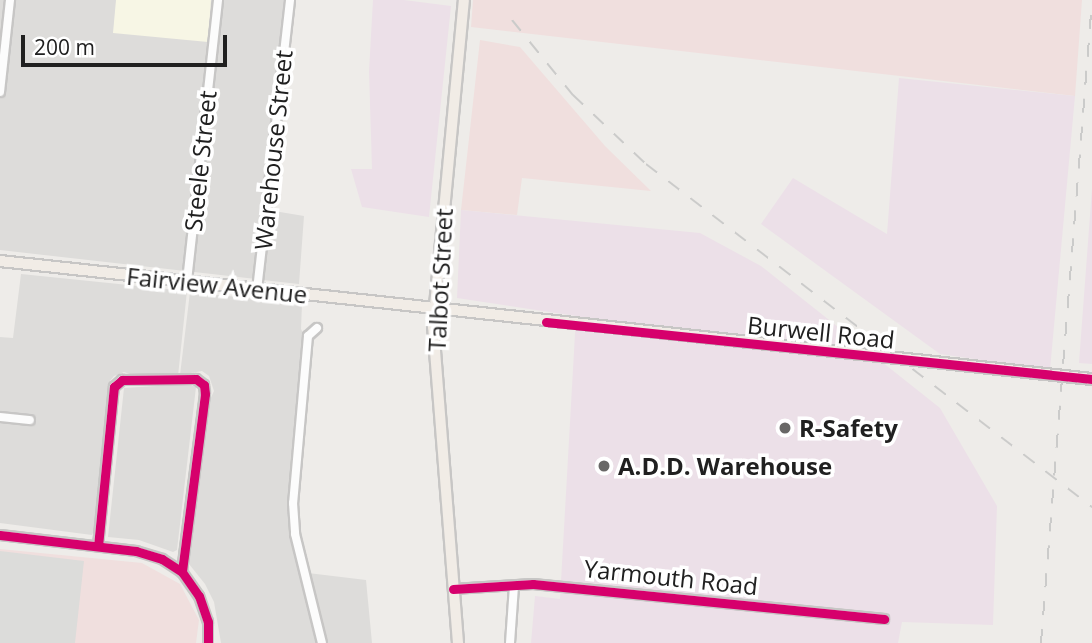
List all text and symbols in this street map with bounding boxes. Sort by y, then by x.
scale bar [24,21,231,65]
text: 200 m [34,33,95,61]
street label: Warehouse Street [248,49,298,251]
street label: Steele Street [178,89,222,233]
street label: Talbot Street [422,208,458,352]
street label: Fairview Avenue [125,261,309,309]
street label: Burwell Road [746,310,896,354]
place label: R-Safety [799,414,898,442]
marker: R-Safety [777,420,793,436]
place label: A.D.D. Warehouse [618,452,832,480]
marker: A.D.D. Warehouse [596,458,612,474]
street label: Yarmouth Road [583,554,759,600]

